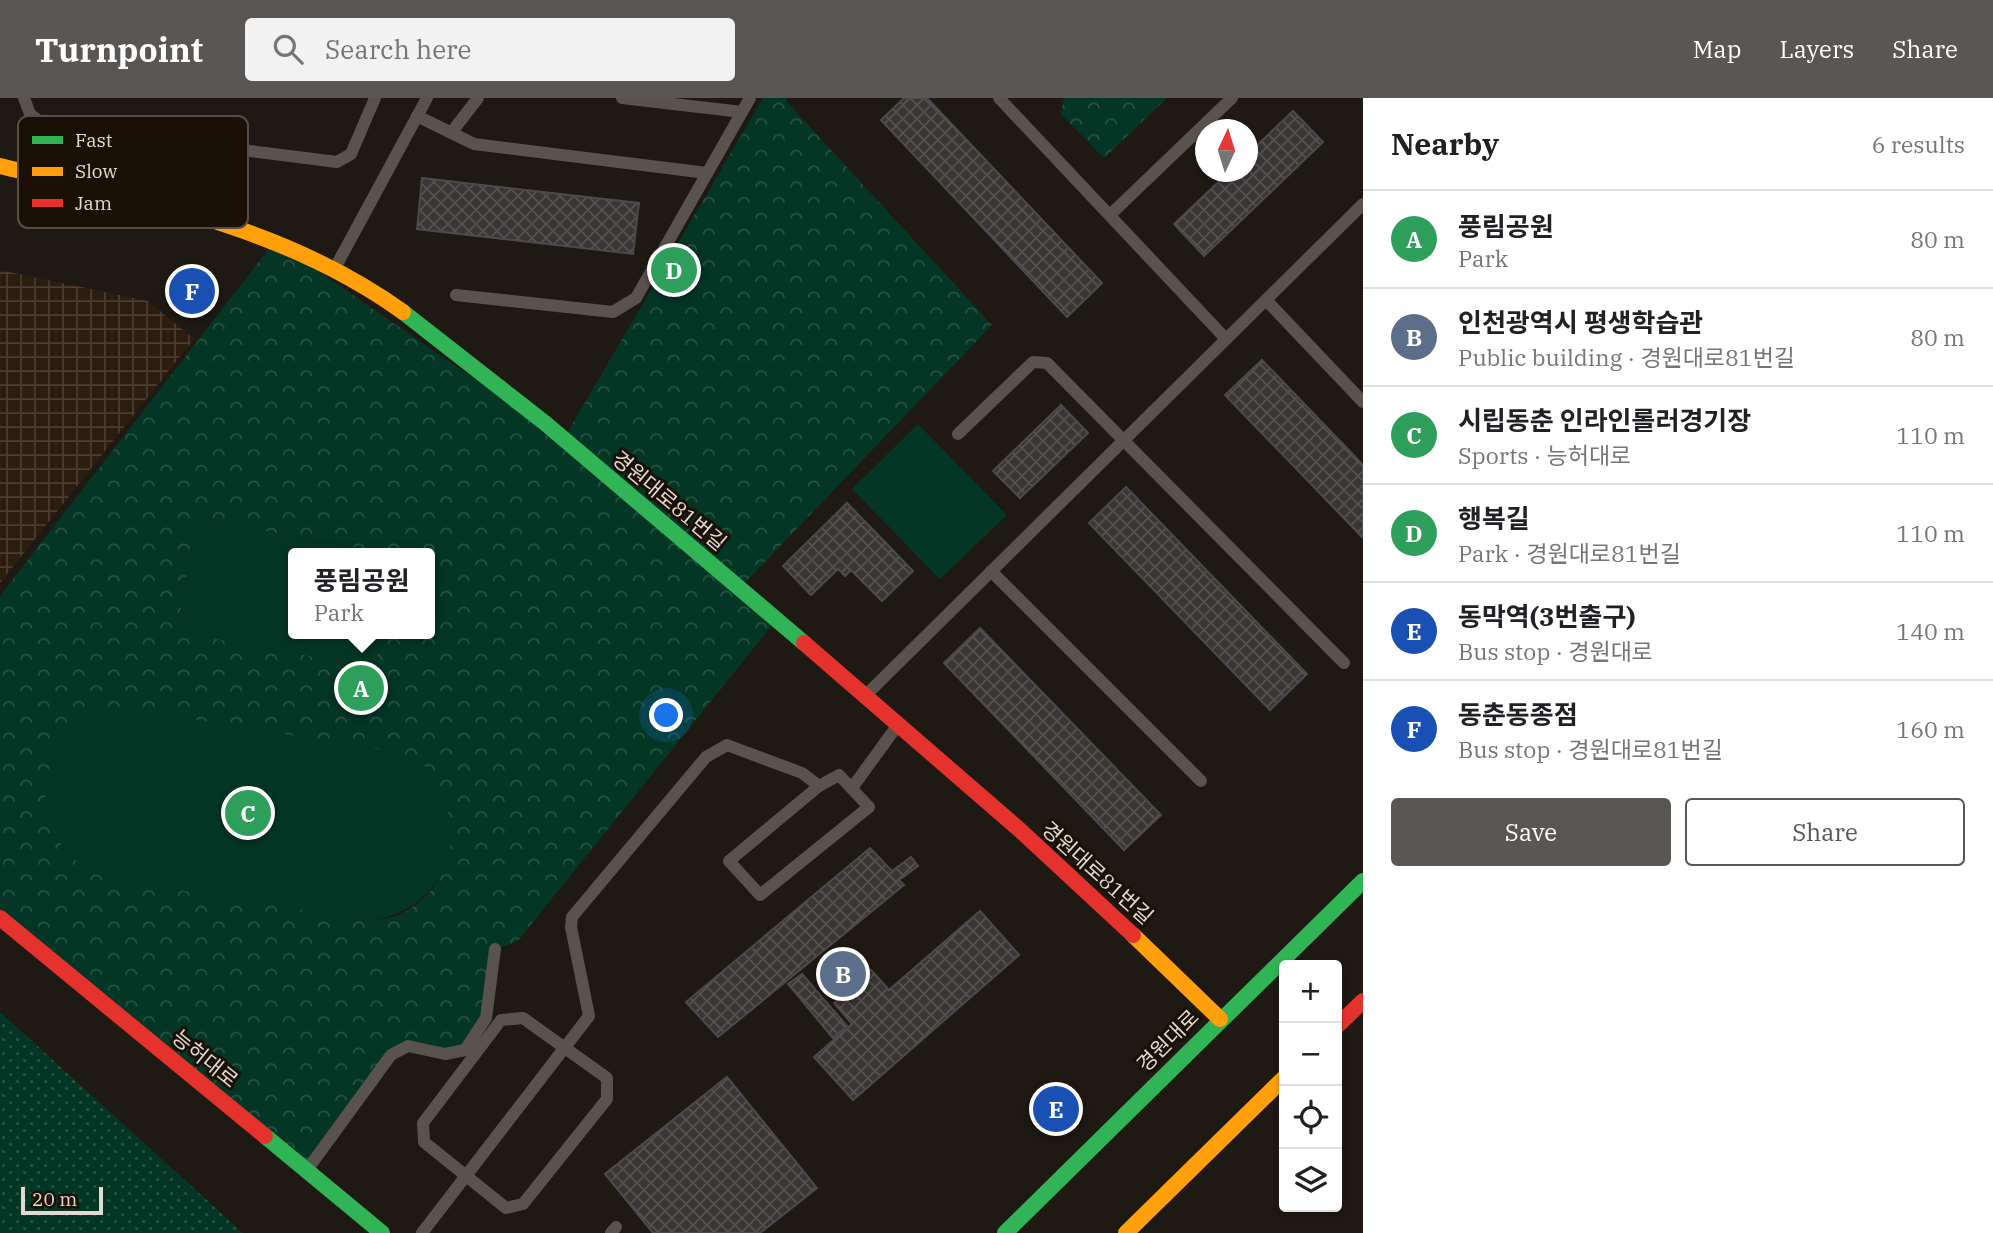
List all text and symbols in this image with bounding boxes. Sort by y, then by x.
search box [245,18,735,81]
text: Turnpoint [35,28,203,71]
icon: search [269,30,307,68]
text: Search here [325,32,472,66]
text: Map [1693,33,1741,65]
text: Layers [1779,33,1854,65]
text: Share [1892,33,1958,65]
legend [18,116,248,228]
north arrow [1195,119,1258,182]
text: Nearby [1391,124,1499,163]
text: Fast [75,128,113,152]
text: 6 results [1872,129,1965,159]
text: Slow [75,159,117,183]
text: Jam [75,191,112,215]
text: 풍림공원 [1458,209,1554,243]
text: A [1406,224,1422,254]
text: 80 m [1910,224,1965,254]
text: Park [1458,243,1508,273]
pin: D [651,244,697,296]
pin: F [169,265,215,317]
text: 인천광역시 평생학습관 [1458,305,1703,339]
text: B [1406,322,1422,352]
text: 80 m [1910,322,1965,352]
text: Public building · 경원대로81번길 [1458,342,1795,372]
text: 시립동춘 인라인롤러경기장 [1458,403,1751,437]
text: C [1406,420,1422,450]
text: 110 m [1896,420,1965,450]
text: Sports · 능허대로 [1458,440,1631,470]
street label: 경원대로81번길 [607,444,733,556]
text: 행복길 [1458,501,1530,535]
text: D [1405,518,1423,548]
text: 110 m [1896,518,1965,548]
text: Park · 경원대로81번길 [1458,538,1681,568]
popup [288,548,435,639]
text: 풍림공원 [314,563,409,597]
text: Park [314,597,364,627]
text: 동막역(3번출구) [1458,599,1636,633]
text: E [1406,616,1422,646]
text: 140 m [1896,616,1965,646]
text: Bus stop · 경원대로 [1458,636,1653,666]
pin: A [338,662,384,714]
text: 동춘동종점 [1458,697,1578,731]
your location [649,698,683,732]
text: F [1407,714,1421,744]
text: 160 m [1896,714,1965,744]
text: Bus stop · 경원대로81번길 [1458,734,1723,764]
pin: C [225,787,271,839]
button: Save [1391,798,1671,866]
button: Share [1685,798,1965,866]
street label: 경원대로81번길 [1036,815,1159,930]
pin: B [820,948,866,1000]
map controls [1279,960,1342,1212]
button: + [1279,960,1342,1023]
street label: 경원대로 [1130,1003,1205,1078]
street label: 능허대로 [167,1023,244,1093]
button: − [1279,1023,1342,1086]
pin: E [1033,1083,1079,1135]
button: locate [1279,1086,1342,1149]
button: layers [1279,1149,1342,1212]
scale bar [21,1184,103,1216]
text: 20 m [32,1187,77,1211]

